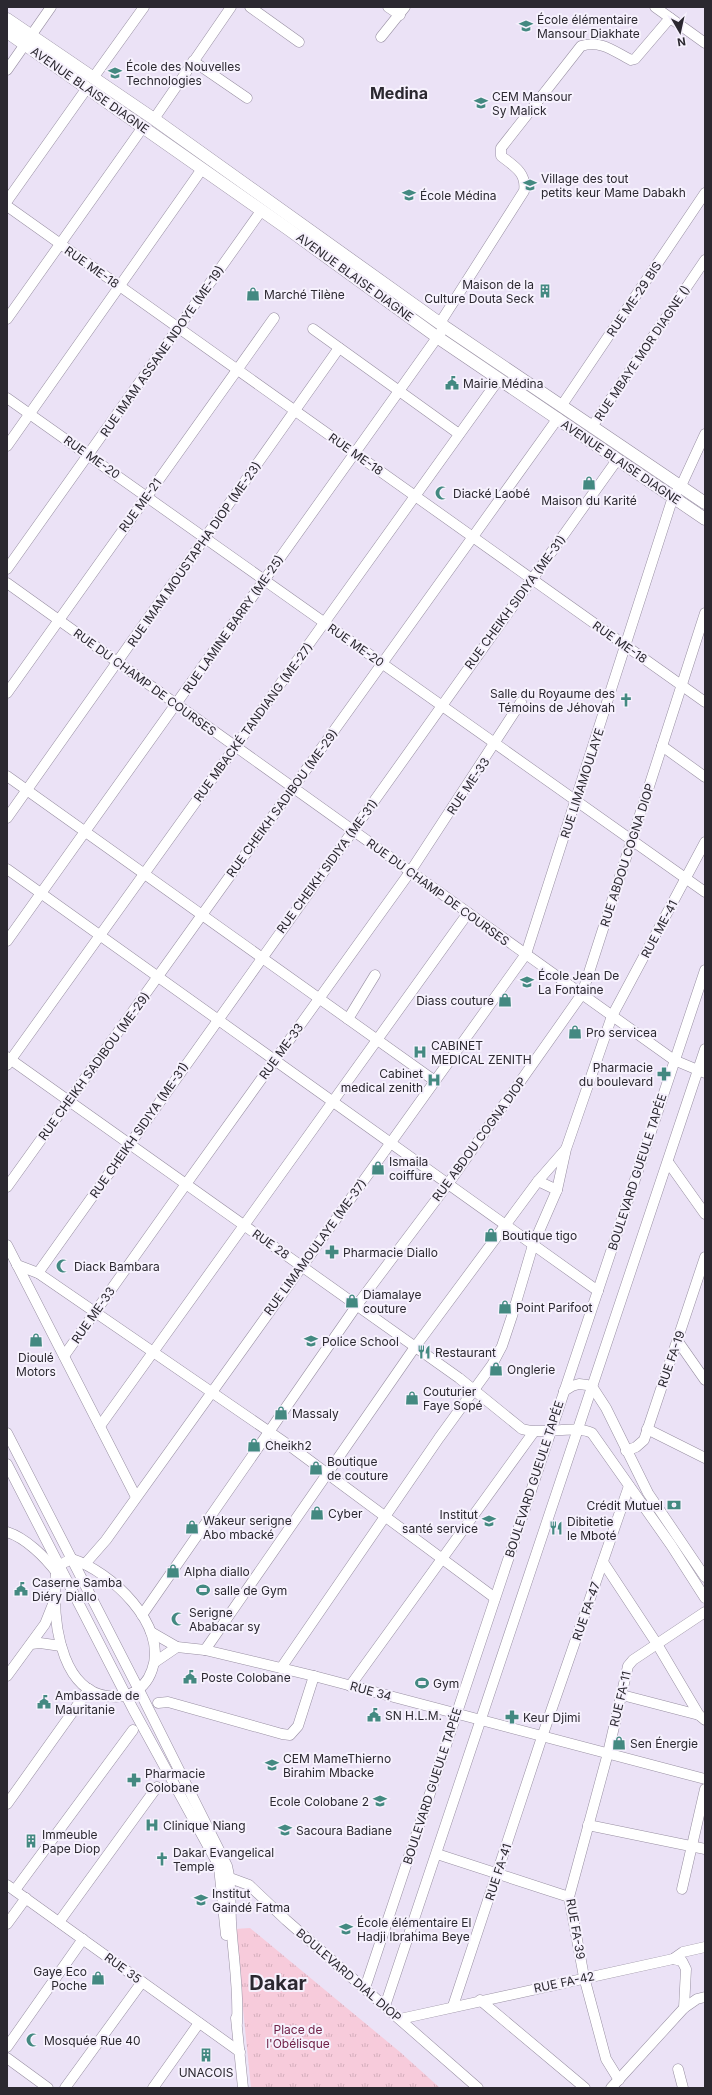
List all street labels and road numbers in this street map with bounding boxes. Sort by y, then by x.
street label: AVENUE BLAISE DIAGNE [28,43,152,137]
street label: AVENUE BLAISE DIAGNE [294,230,416,324]
street label: RUE ME-18 [62,243,122,291]
street label: RUE ME-29 BIS [603,258,665,339]
street label: RUE IMAM ASSANE NDOYE (ME-19) [97,263,227,439]
street label: RUE MBAYE MOR DIAGNE () [591,282,693,424]
street label: AVENUE BLAISE DIAGNE [558,416,684,508]
street label: RUE ME-18 [326,430,386,478]
street label: RUE ME-20 [61,432,123,482]
street label: RUE IMAM MOUSTAPHA DIOP (ME-23) [124,459,264,649]
street label: RUE ME-21 [116,475,164,535]
street label: RUE CHEIKH SIDIYA (ME-31) [461,532,569,672]
street label: RUE LAMINE BARRY (ME-25) [179,552,287,696]
street label: RUE ME-18 [590,618,650,666]
street label: RUE ME-20 [325,620,387,670]
street label: RUE DU CHAMP DE COURSES [71,625,219,739]
street label: RUE MBACKÉ TANDIANG (ME-27) [190,640,316,804]
street label: RUE CHEIKH SADIBOU (ME-29) [223,726,341,880]
street label: RUE LIMAMOULAYE [557,726,607,840]
street label: RUE ME-33 [443,755,493,817]
street label: RUE ABDOU COGNA DIOP [597,781,657,929]
street label: RUE CHEIKH SIDIYA (ME-31) [273,796,381,936]
street label: RUE DU CHAMP DE COURSES [364,835,512,949]
street label: RUE ME-41 [638,898,680,960]
street label: RUE CHEIKH SADIBOU (ME-29) [35,989,153,1143]
street label: RUE ME-33 [256,1020,306,1082]
street label: RUE CHEIKH SIDIYA (ME-31) [86,1059,192,1201]
street label: RUE ABDOU COGNA DIOP [429,1074,529,1204]
street label: BOULEVARD GUEULE TAPÉE [605,1092,669,1252]
street label: RUE LIMAMOULAYE (ME-37) [261,1176,369,1318]
street label: RUE 28 [250,1226,292,1262]
street label: RUE ME-33 [68,1284,118,1346]
street label: RUE FA-19 [654,1329,688,1389]
street label: BOULEVARD GUEULE TAPÉE [502,1399,566,1559]
street label: RUE FA-47 [569,1579,603,1642]
street label: RUE FA-11 [606,1670,634,1728]
street label: RUE 34 [349,1678,394,1704]
street label: BOULEVARD GUEULE TAPÉE [400,1706,464,1866]
street label: RUE FA-41 [482,1842,514,1902]
street label: RUE FA-39 [563,1897,589,1961]
street label: BOULEVARD DIAL DIOP [293,1925,405,2025]
street label: RUE 35 [102,1950,144,1986]
street label: RUE FA-42 [532,1968,596,1996]

